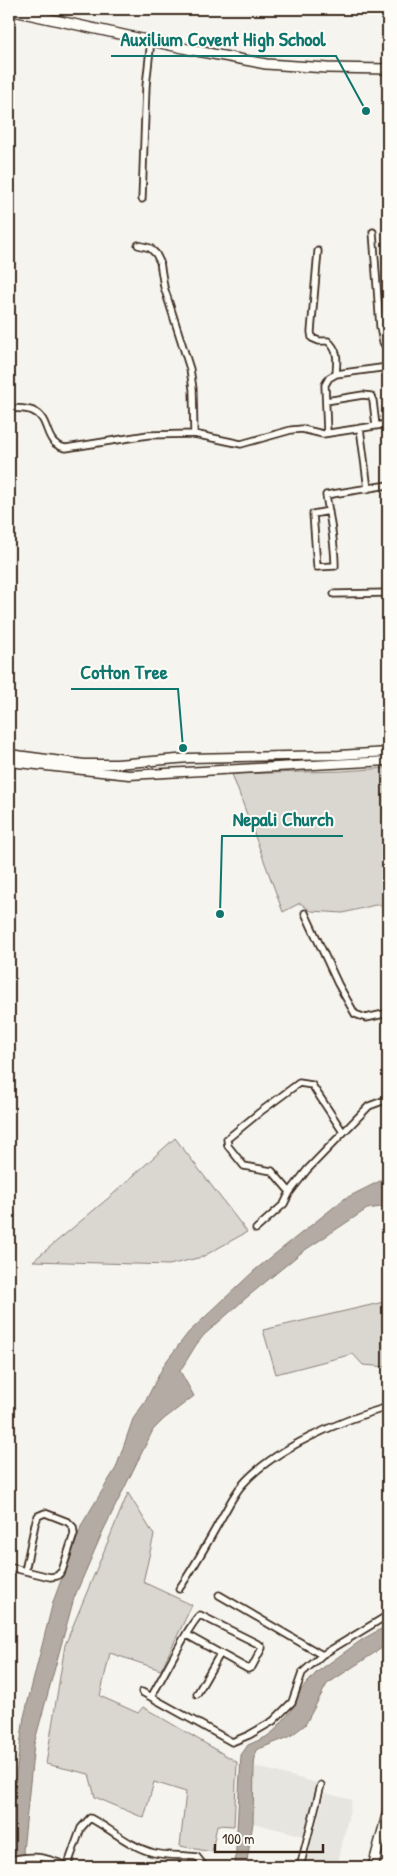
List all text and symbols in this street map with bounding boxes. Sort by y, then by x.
callout: Auxilium Covent High School [111,21,336,56]
text: Auxilium Covent High School [120,25,326,53]
callout: Cotton Tree [71,654,178,689]
text: Cotton Tree [80,658,168,685]
callout: Nepali Church [222,801,343,836]
text: Nepali Church [233,805,334,833]
scale bar [215,1821,322,1853]
text: 100 m [222,1828,255,1849]

